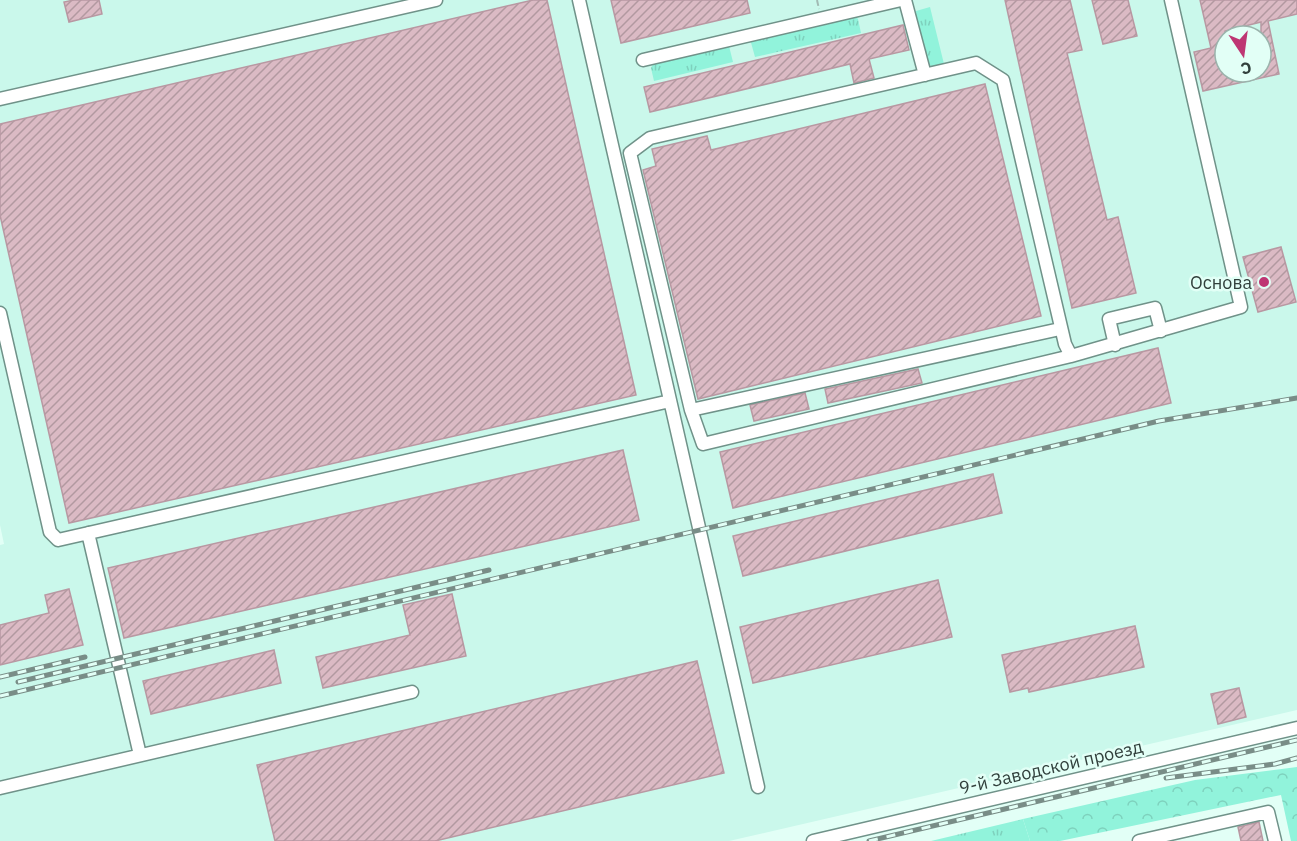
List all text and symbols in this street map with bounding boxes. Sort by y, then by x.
north arrow [1213,24,1273,84]
text: С [1239,58,1254,80]
place label: Основа [1190,271,1252,294]
marker: Основа [1257,275,1271,289]
street label: 9-й Заводской проезд [957,735,1145,799]

